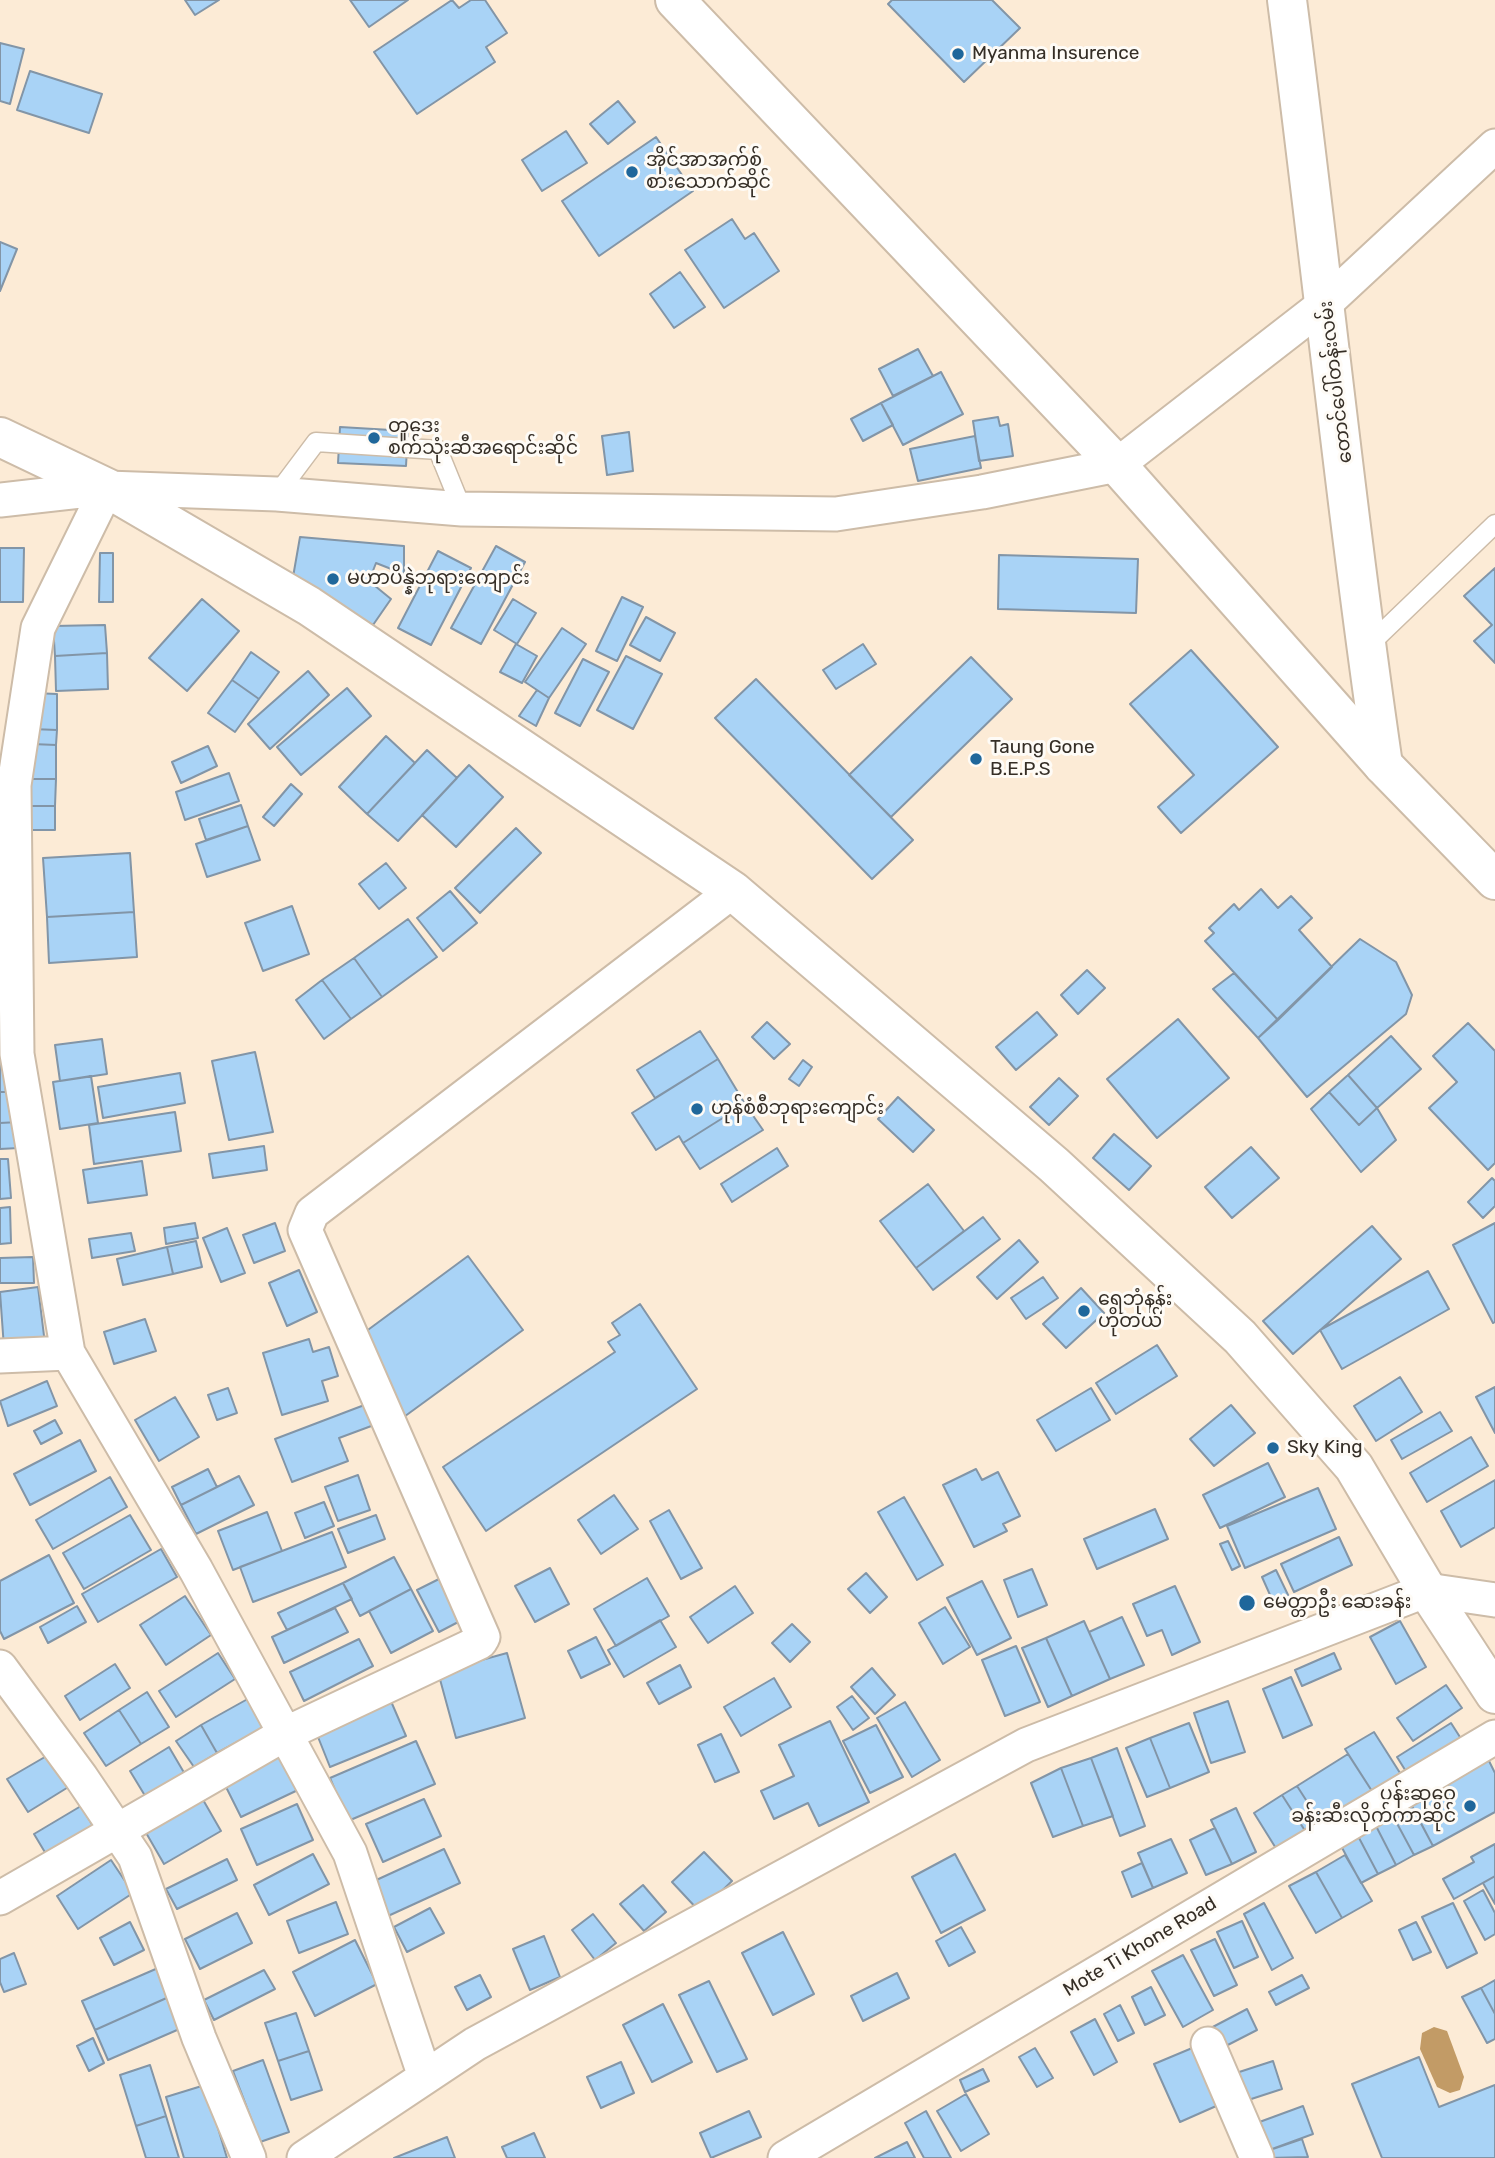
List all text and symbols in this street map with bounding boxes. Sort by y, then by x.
place label: Myanma Insurence [972,43,1139,65]
marker: Myanma Insurence [950,46,966,62]
place label: အိုင်အာအက်စ် စားသောက်ဆိုင် [646,150,771,194]
marker: အိုင်အာအက်စ် စားသောက်ဆိုင် [624,164,640,180]
street label: တောင်ပေါ်တန်းလမ်း [1315,300,1357,464]
place label: တူဒေး စက်သုံးဆီအရောင်းဆိုင် [388,416,578,460]
marker: တူဒေး စက်သုံးဆီအရောင်းဆိုင် [366,430,382,446]
place label: မဟာပိန္နဲဘုရားကျောင်း [347,568,530,590]
marker: မဟာပိန္နဲဘုရားကျောင်း [325,571,341,587]
place label: Taung Gone B.E.P.S [990,737,1095,781]
marker: Taung Gone B.E.P.S [968,751,984,767]
place label: ဟုန်စံစီဘုရားကျောင်း [711,1098,884,1120]
marker: ဟုန်စံစီဘုရားကျောင်း [689,1101,705,1117]
place label: ရွှေဘုံနန်း ဟိုတယ် [1098,1289,1172,1333]
marker: ရွှေဘုံနန်း ဟိုတယ် [1076,1303,1092,1319]
place label: Sky King [1287,1437,1363,1459]
marker: Sky King [1265,1440,1281,1456]
place label: မေတ္တာဦး ဆေးခန်း [1263,1592,1411,1614]
marker: မေတ္တာဦး ဆေးခန်း [1237,1593,1257,1613]
place label: ပန်းဆုဝေ ခန်းဆီးလိုက်ကာဆိုင် [1291,1784,1456,1828]
marker: ပန်းဆုဝေ ခန်းဆီးလိုက်ကာဆိုင် [1462,1798,1478,1814]
street label: Mote Ti Khone Road [1059,1892,1221,2002]

